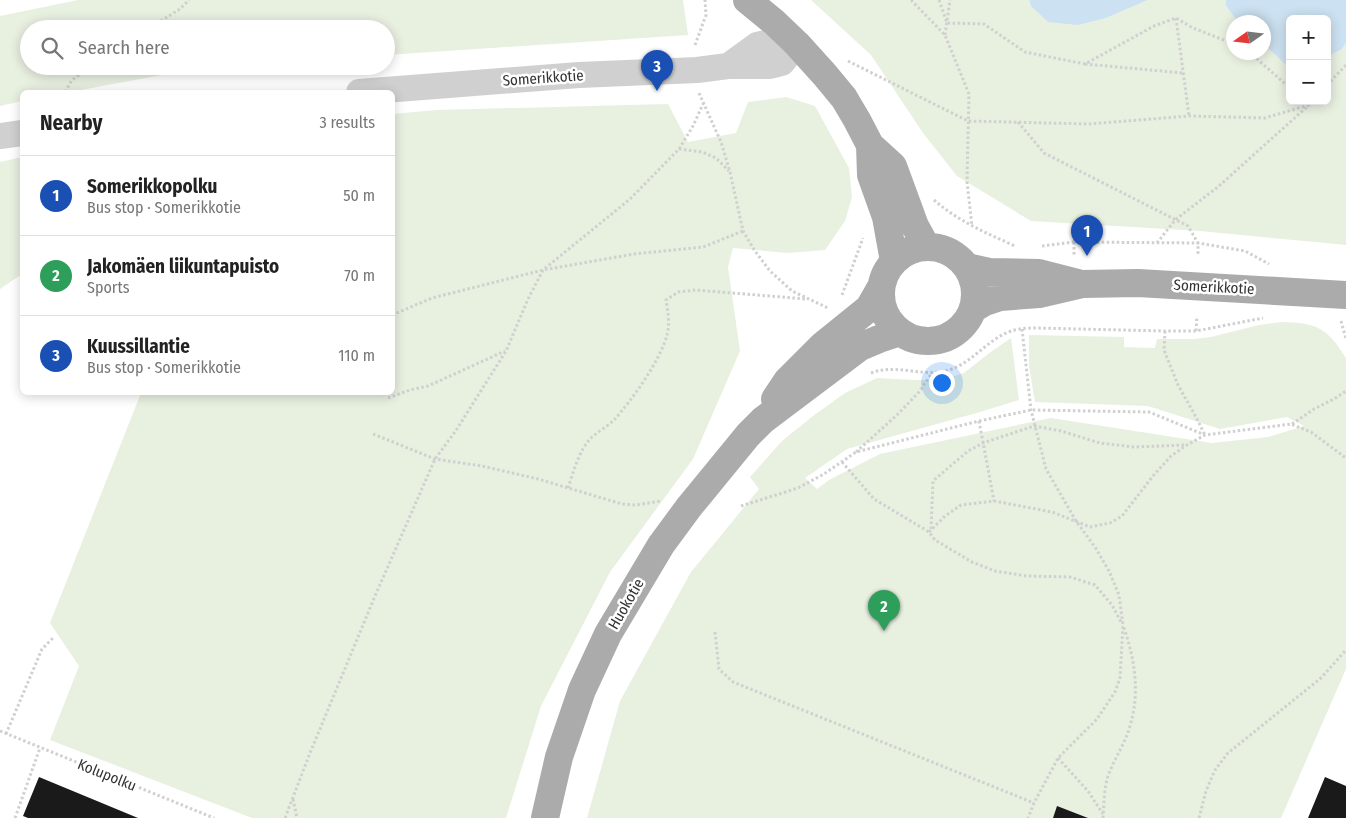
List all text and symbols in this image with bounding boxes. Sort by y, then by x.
north arrow [1226,15,1271,60]
map controls [1286,15,1331,105]
button: + [1286,15,1331,60]
search box [20,20,395,75]
icon: search [38,34,66,62]
text: Search here [78,36,170,59]
pin: 3 [641,50,673,91]
button: − [1286,60,1331,105]
street label: Somerikkotie [502,66,584,90]
text: Nearby [40,110,102,136]
text: 3 results [319,113,375,132]
text: Somerikkopolku [87,175,217,198]
text: 1 [53,186,59,205]
text: 50 m [343,186,375,205]
text: Bus stop · Somerikkotie [87,198,241,217]
pin: 1 [1071,215,1103,256]
text: Jakomäen liikuntapuisto [87,255,279,278]
text: 2 [52,266,60,285]
text: 70 m [344,266,375,285]
street label: Somerikkotie [1173,276,1255,298]
text: Sports [87,278,130,297]
text: Kuussillantie [87,335,190,358]
text: 3 [52,346,60,365]
text: 110 m [338,346,375,365]
text: Bus stop · Somerikkotie [87,358,241,377]
your location [929,370,955,396]
street label: Huokotie [604,575,648,633]
pin: 2 [868,590,900,631]
street label: Kolupolku [75,755,139,795]

